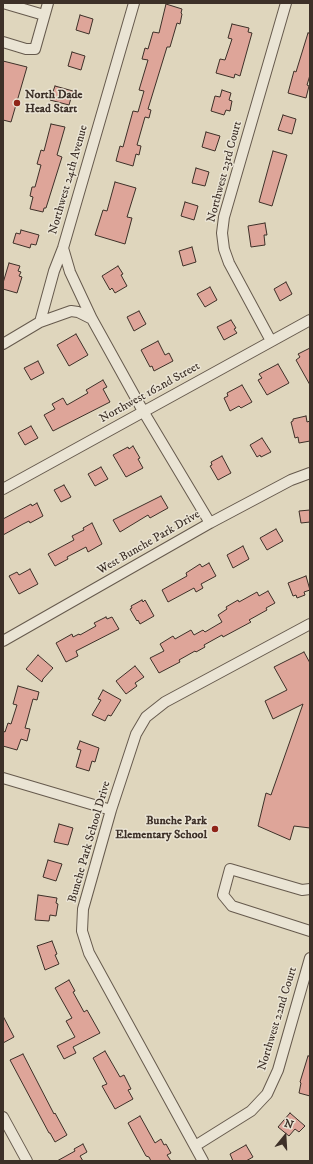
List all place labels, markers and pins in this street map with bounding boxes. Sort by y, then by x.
place label: North Dade Head Start [25,89,83,117]
marker: North Dade Head Start [12,98,22,108]
place label: Bunche Park Elementary School [115,815,207,843]
marker: Bunche Park Elementary School [210,824,220,834]

